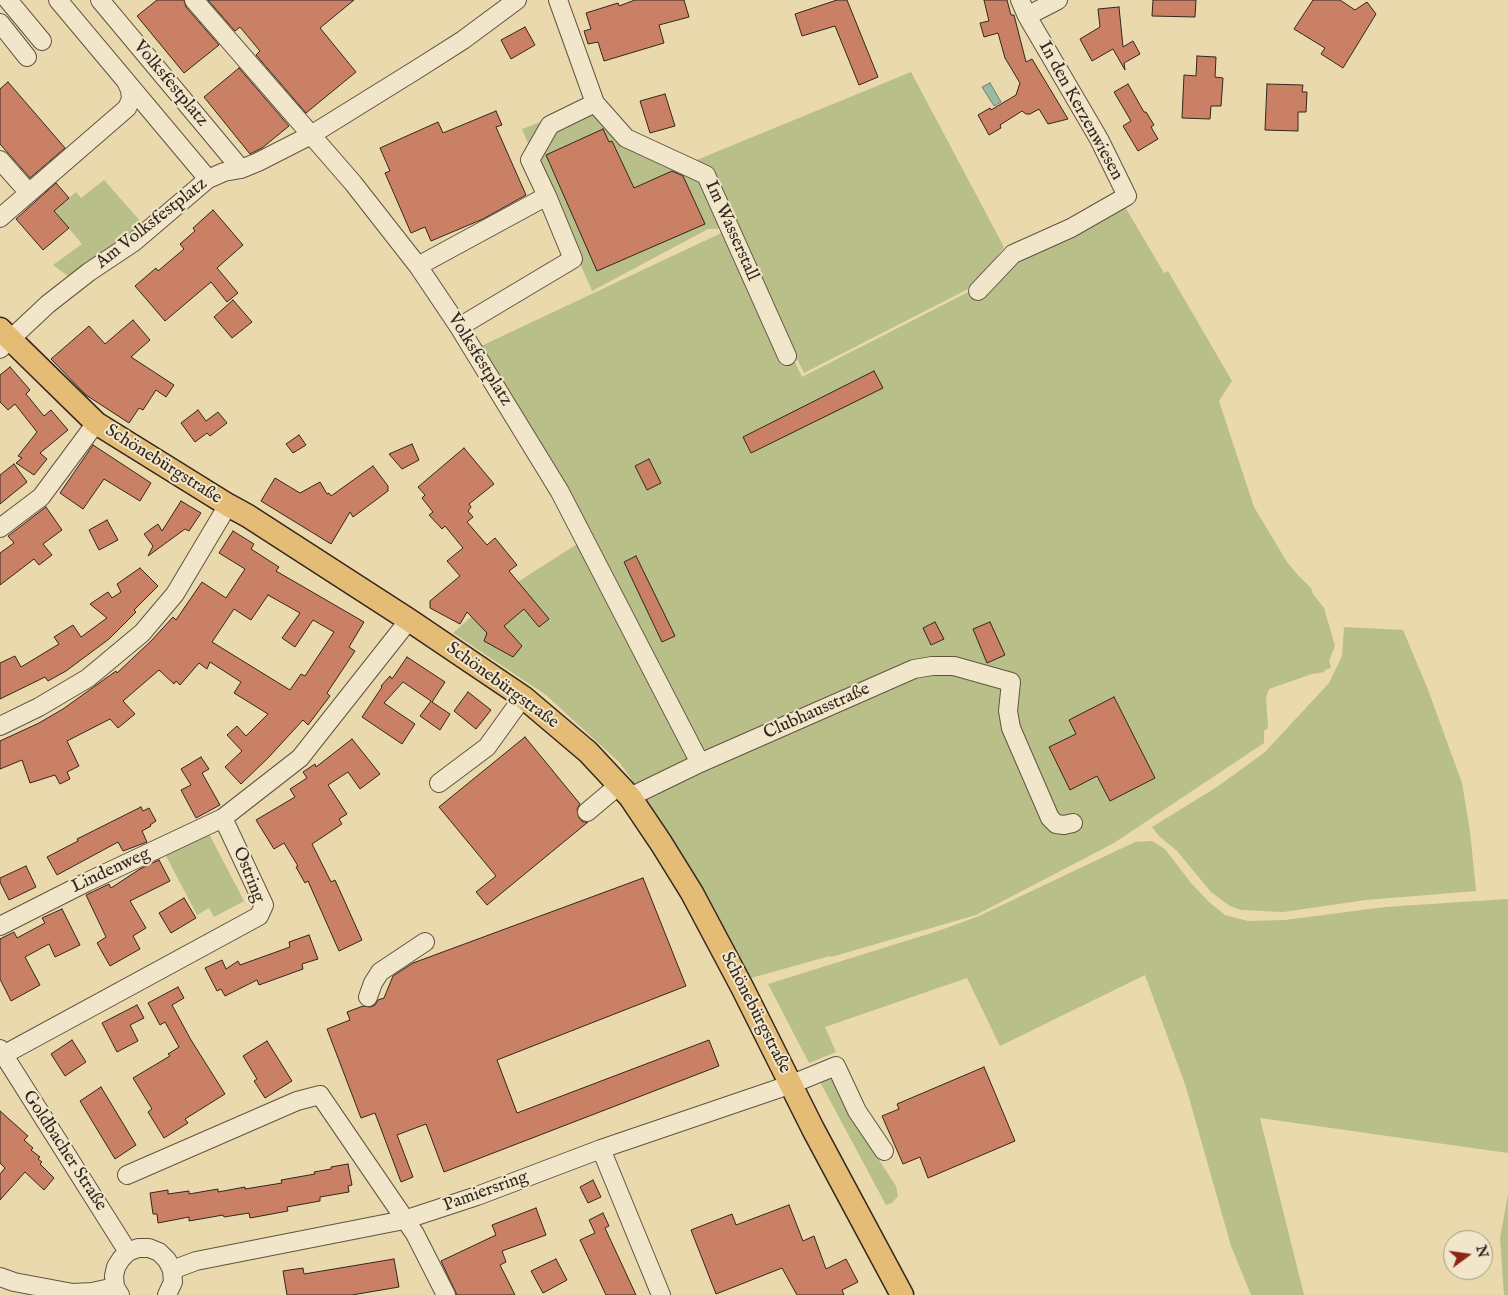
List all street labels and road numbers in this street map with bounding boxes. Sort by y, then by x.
street label: Volksfestplatz [128,37,212,131]
street label: In den Kerzenwiesen [1033,38,1127,184]
street label: Am Volksfestplatz [92,174,212,274]
street label: Im Wasserstall [699,178,763,284]
street label: Volksfestplatz [442,310,516,410]
street label: Schönebürgstraße [101,420,225,510]
street label: Schönebürgstraße [442,638,562,734]
street label: Clubhausstraße [761,679,873,745]
street label: Lindenweg [68,843,154,899]
street label: Ostring [227,844,269,906]
street label: Schönebürgstraße [715,949,795,1077]
street label: Goldbacher Straße [17,1087,111,1215]
street label: Pamiersring [441,1167,531,1217]

